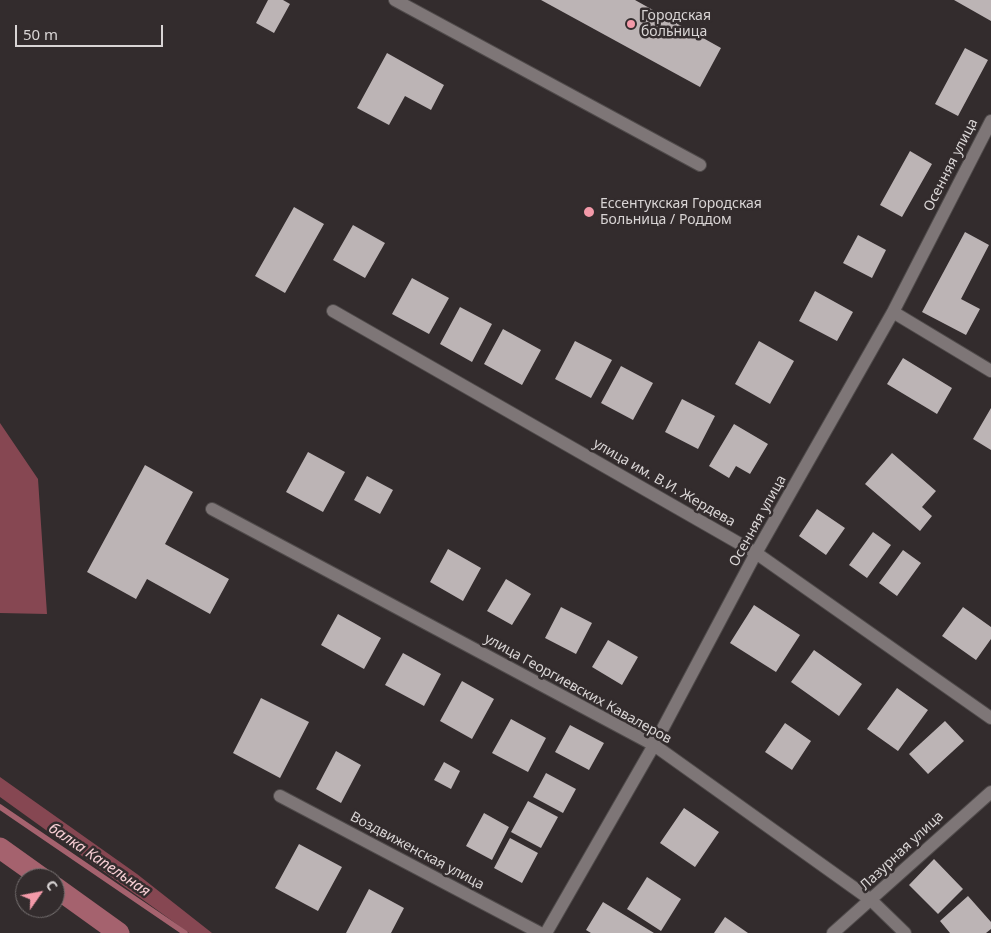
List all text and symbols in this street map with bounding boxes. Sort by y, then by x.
place label: Городская больница [641,8,711,40]
scale bar [18,15,165,47]
marker: Городская больница [625,18,637,30]
text: 50 m [23,24,58,44]
street label: Осенняя улица [920,116,982,214]
place label: Ессентукская Городская Больница / Роддом [600,196,762,228]
marker: Ессентукская Городская Больница / Роддом [582,205,596,219]
street label: улица им. В.И. Жердева [590,435,738,531]
street label: Осенняя улица [726,472,790,570]
street label: улица Георгиевских Кавалеров [481,630,675,748]
street label: Лазурная улица [857,808,947,894]
street label: Воздвиженская улица [347,809,487,893]
water label: балка Капельная [45,819,153,901]
north arrow [15,868,65,918]
text: С [42,876,63,894]

